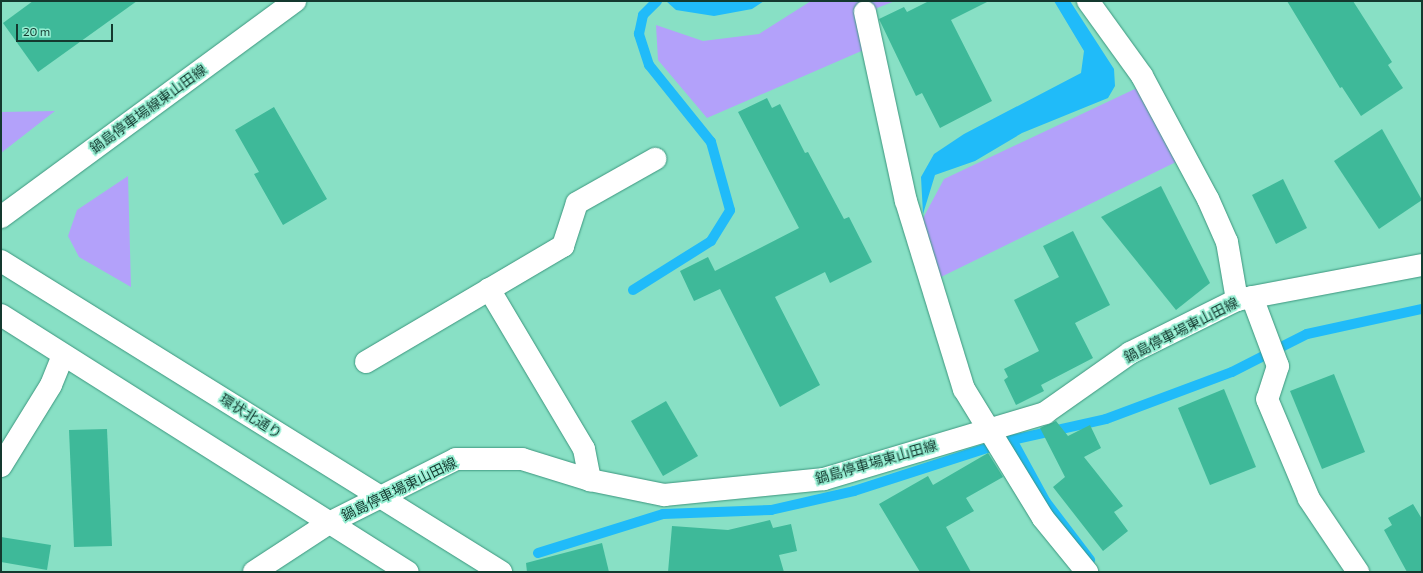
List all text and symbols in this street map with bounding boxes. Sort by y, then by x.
scale bar [18,16,115,42]
text: 20 m [23,24,50,38]
street label: 鍋島停車場線東山田線 [86,61,210,157]
street label: 鍋島停車場東山田線 [1121,294,1241,366]
street label: 環状北通り [217,390,285,442]
street label: 鍋島停車場東山田線 [813,437,939,487]
street label: 鍋島停車場東山田線 [339,454,459,524]

